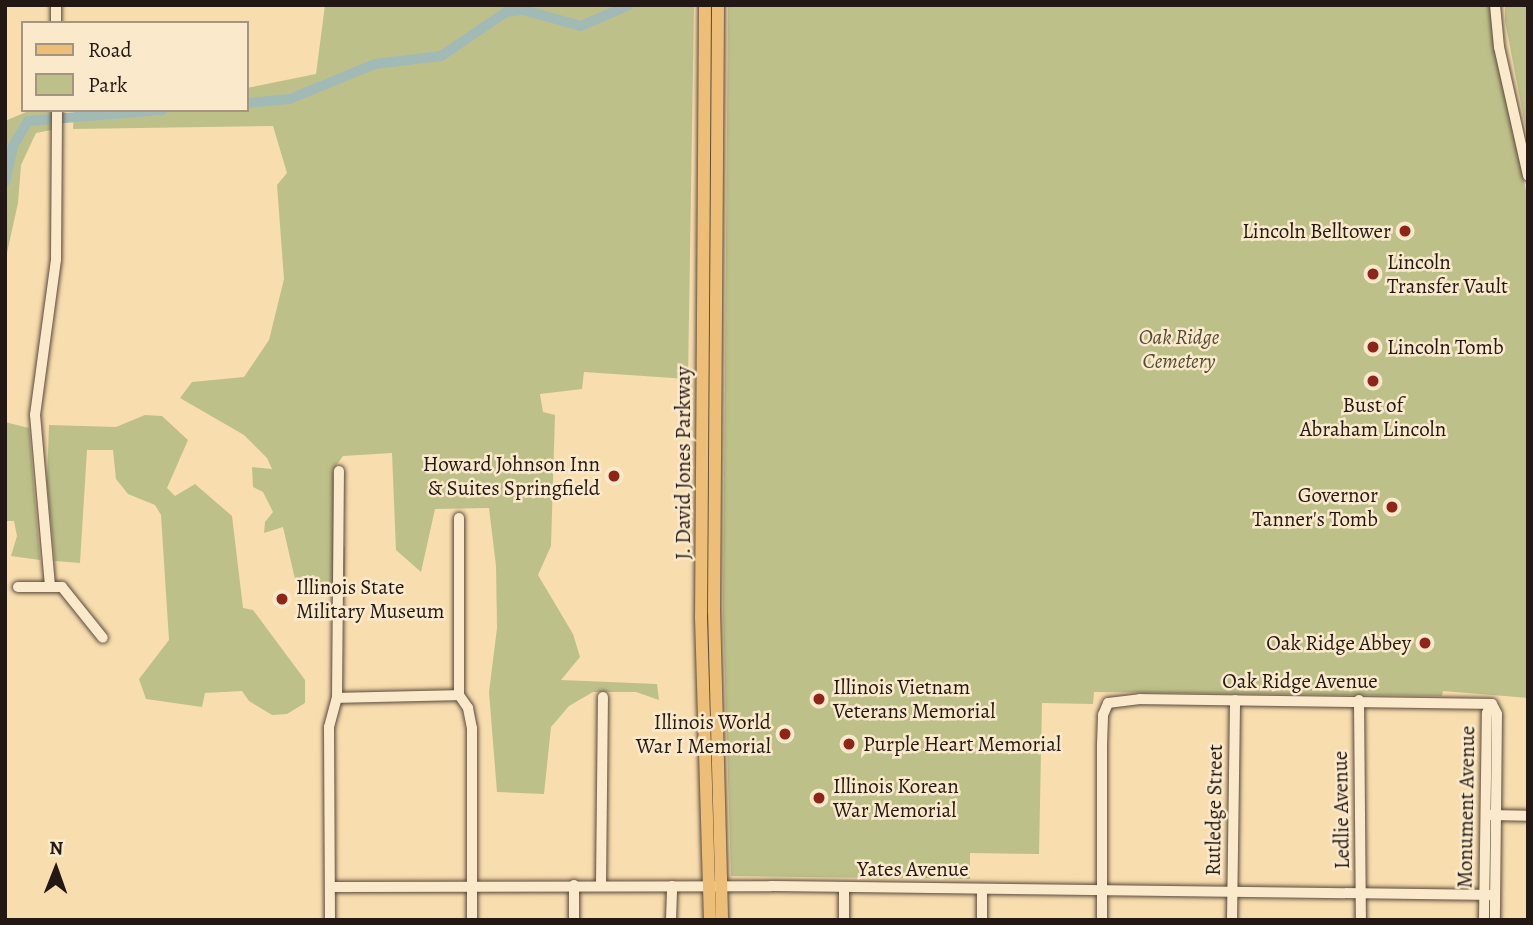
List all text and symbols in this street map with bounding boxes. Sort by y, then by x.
legend [21,21,248,112]
text: Road [88,36,132,64]
text: Park [88,71,127,99]
place label: Lincoln Belltower [1242,218,1391,244]
marker: Lincoln Belltower [1397,223,1413,239]
place label: Lincoln Transfer Vault [1387,249,1508,299]
marker: Lincoln Transfer Vault [1365,266,1381,282]
park label: Oak Ridge Cemetery [1139,324,1219,374]
place label: Lincoln Tomb [1387,334,1504,360]
marker: Lincoln Tomb [1365,339,1381,355]
street label: J. David Jones Parkway [670,366,696,560]
marker: Bust of Abraham Lincoln [1365,373,1381,389]
place label: Bust of Abraham Lincoln [1300,392,1446,442]
place label: Howard Johnson Inn & Suites Springfield [423,451,600,501]
marker: Howard Johnson Inn & Suites Springfield [606,468,622,484]
place label: Governor Tanner's Tomb [1252,482,1378,532]
marker: Governor Tanner's Tomb [1384,499,1400,515]
place label: Illinois State Military Museum [296,574,445,624]
marker: Illinois State Military Museum [274,591,290,607]
place label: Oak Ridge Abbey [1266,630,1411,656]
marker: Oak Ridge Abbey [1417,635,1433,651]
street label: Oak Ridge Avenue [1222,668,1378,694]
place label: Illinois Vietnam Veterans Memorial [833,674,995,724]
marker: Illinois Vietnam Veterans Memorial [811,691,827,707]
place label: Illinois World War I Memorial [636,709,771,759]
street label: Monument Avenue [1452,725,1480,889]
marker: Illinois World War I Memorial [777,726,793,742]
place label: Purple Heart Memorial [863,731,1061,757]
marker: Purple Heart Memorial [841,736,857,752]
street label: Rutledge Street [1200,744,1228,876]
street label: Ledlie Avenue [1327,751,1355,869]
place label: Illinois Korean War Memorial [833,773,959,823]
marker: Illinois Korean War Memorial [811,790,827,806]
north arrow [21,834,91,904]
text: N [49,835,64,861]
street label: Yates Avenue [857,856,969,882]

